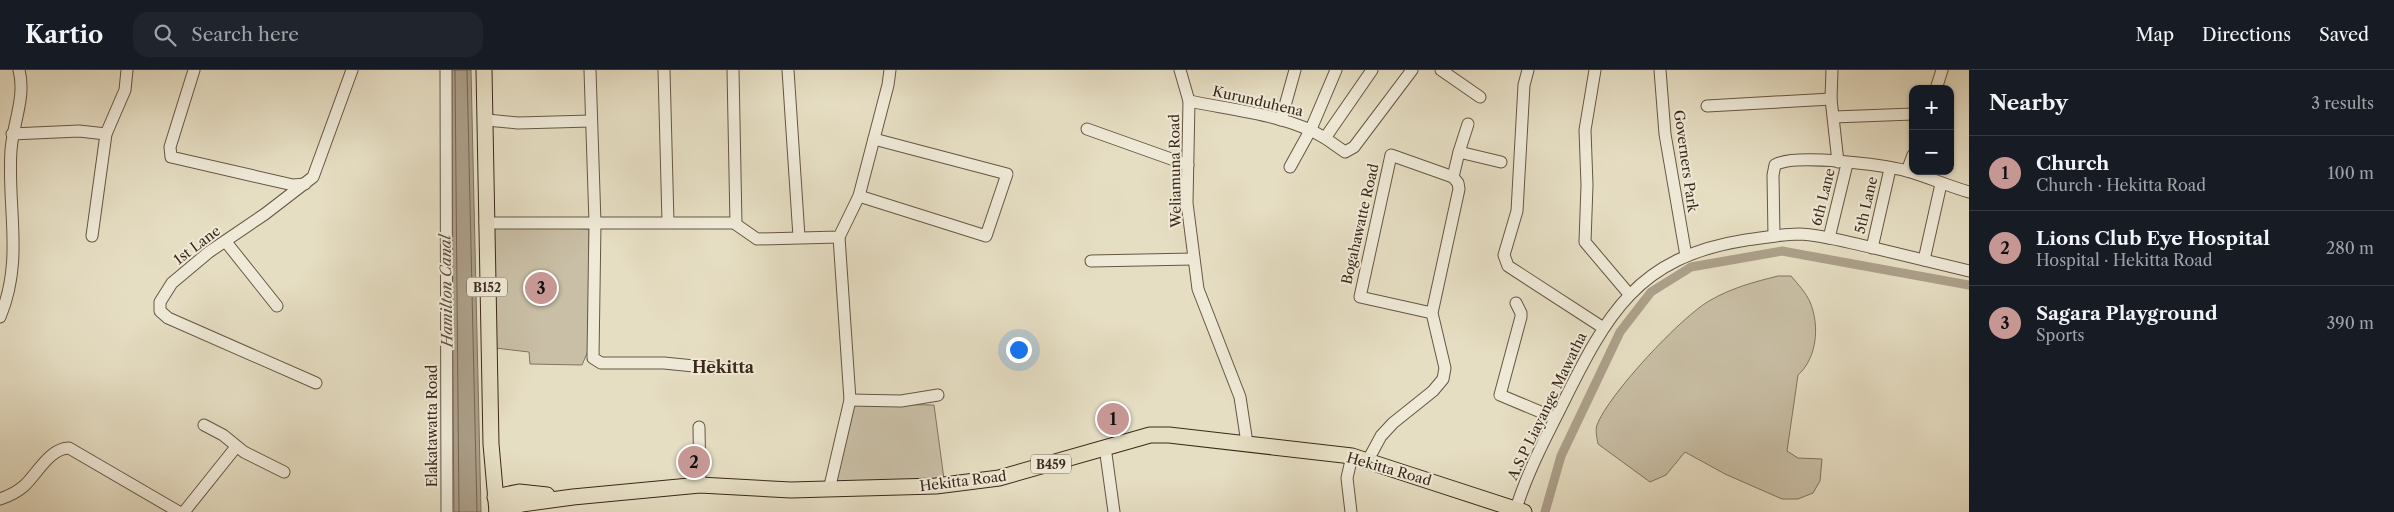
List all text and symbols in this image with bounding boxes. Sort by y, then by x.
search box [133,12,483,57]
text: Kartio [25,20,103,49]
icon: search [151,21,179,49]
text: Search here [191,23,299,46]
text: Map [2135,24,2174,46]
text: Directions [2202,24,2291,46]
text: Saved [2319,24,2369,46]
street label: Kurunduhena [1211,82,1306,120]
map controls [1909,85,1954,175]
button: + [1909,85,1954,130]
text: Nearby [1989,90,2068,115]
text: 3 results [2311,93,2374,113]
street label: Governers Park [1670,109,1702,214]
street label: Weliamuna Road [1165,113,1185,229]
button: − [1909,130,1954,175]
text: Church [2036,152,2109,175]
street label: Bogahawatte Road [1337,161,1383,286]
text: 1 [2001,163,2009,183]
text: 100 m [2328,163,2374,183]
street label: 6th Lane [1807,166,1839,228]
street label: 5th Lane [1851,174,1881,235]
text: Church · Hekitta Road [2036,175,2206,195]
street label: 1st Lane [170,222,224,268]
text: Lions Club Eye Hospital [2036,227,2270,250]
water label: Hamilton Canal [435,232,457,349]
text: 2 [2000,238,2010,258]
text: 280 m [2326,238,2374,258]
text: Hospital · Hekitta Road [2036,250,2213,270]
pin: 3 [525,269,557,307]
road number: B152 [467,278,507,296]
text: Sagara Playground [2036,302,2218,325]
text: 3 [2000,313,2010,333]
text: 390 m [2327,313,2374,333]
text: Sports [2036,325,2085,345]
street label: A.S.P Liayange Mawatha [1503,329,1591,484]
your location [1006,337,1032,363]
district label: Hekitta [692,357,755,377]
street label: Elakatawatta Road [423,364,441,487]
pin: 1 [1097,400,1129,438]
pin: 2 [678,443,710,481]
street label: Hekitta Road [1345,448,1434,490]
road number: B459 [1031,454,1071,474]
street label: Hekitta Road [919,467,1008,495]

